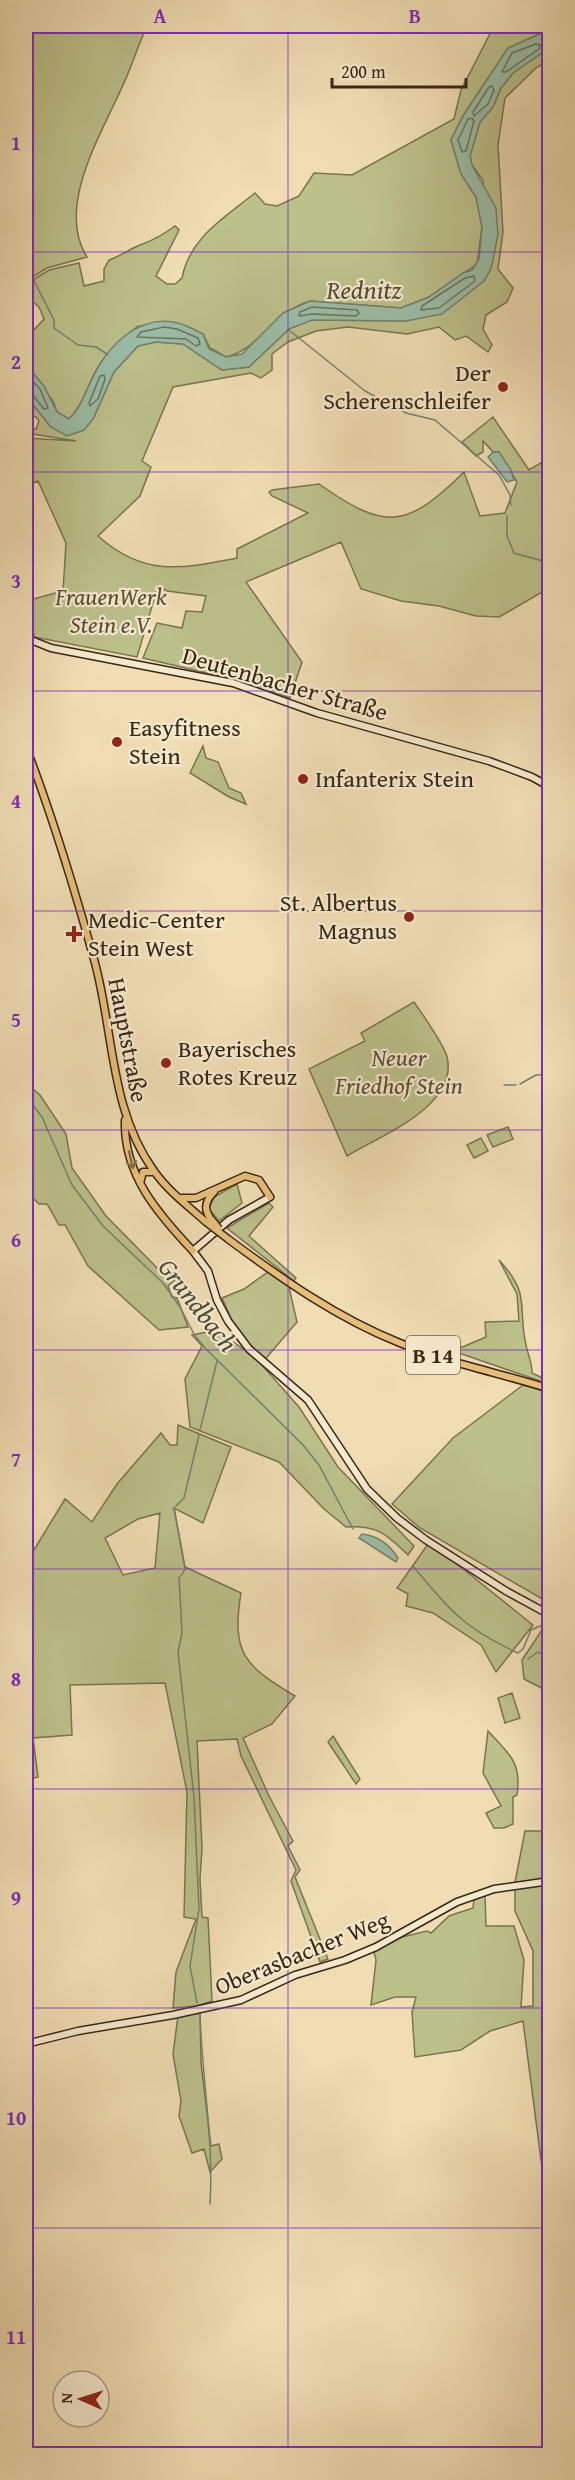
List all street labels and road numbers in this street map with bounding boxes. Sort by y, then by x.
street label: Deutenbacher Straße [178,637,392,730]
street label: Hauptstraße [99,975,158,1105]
road number: B 14 [406,1336,460,1374]
street label: Oberasbacher Weg [209,1902,394,2003]

